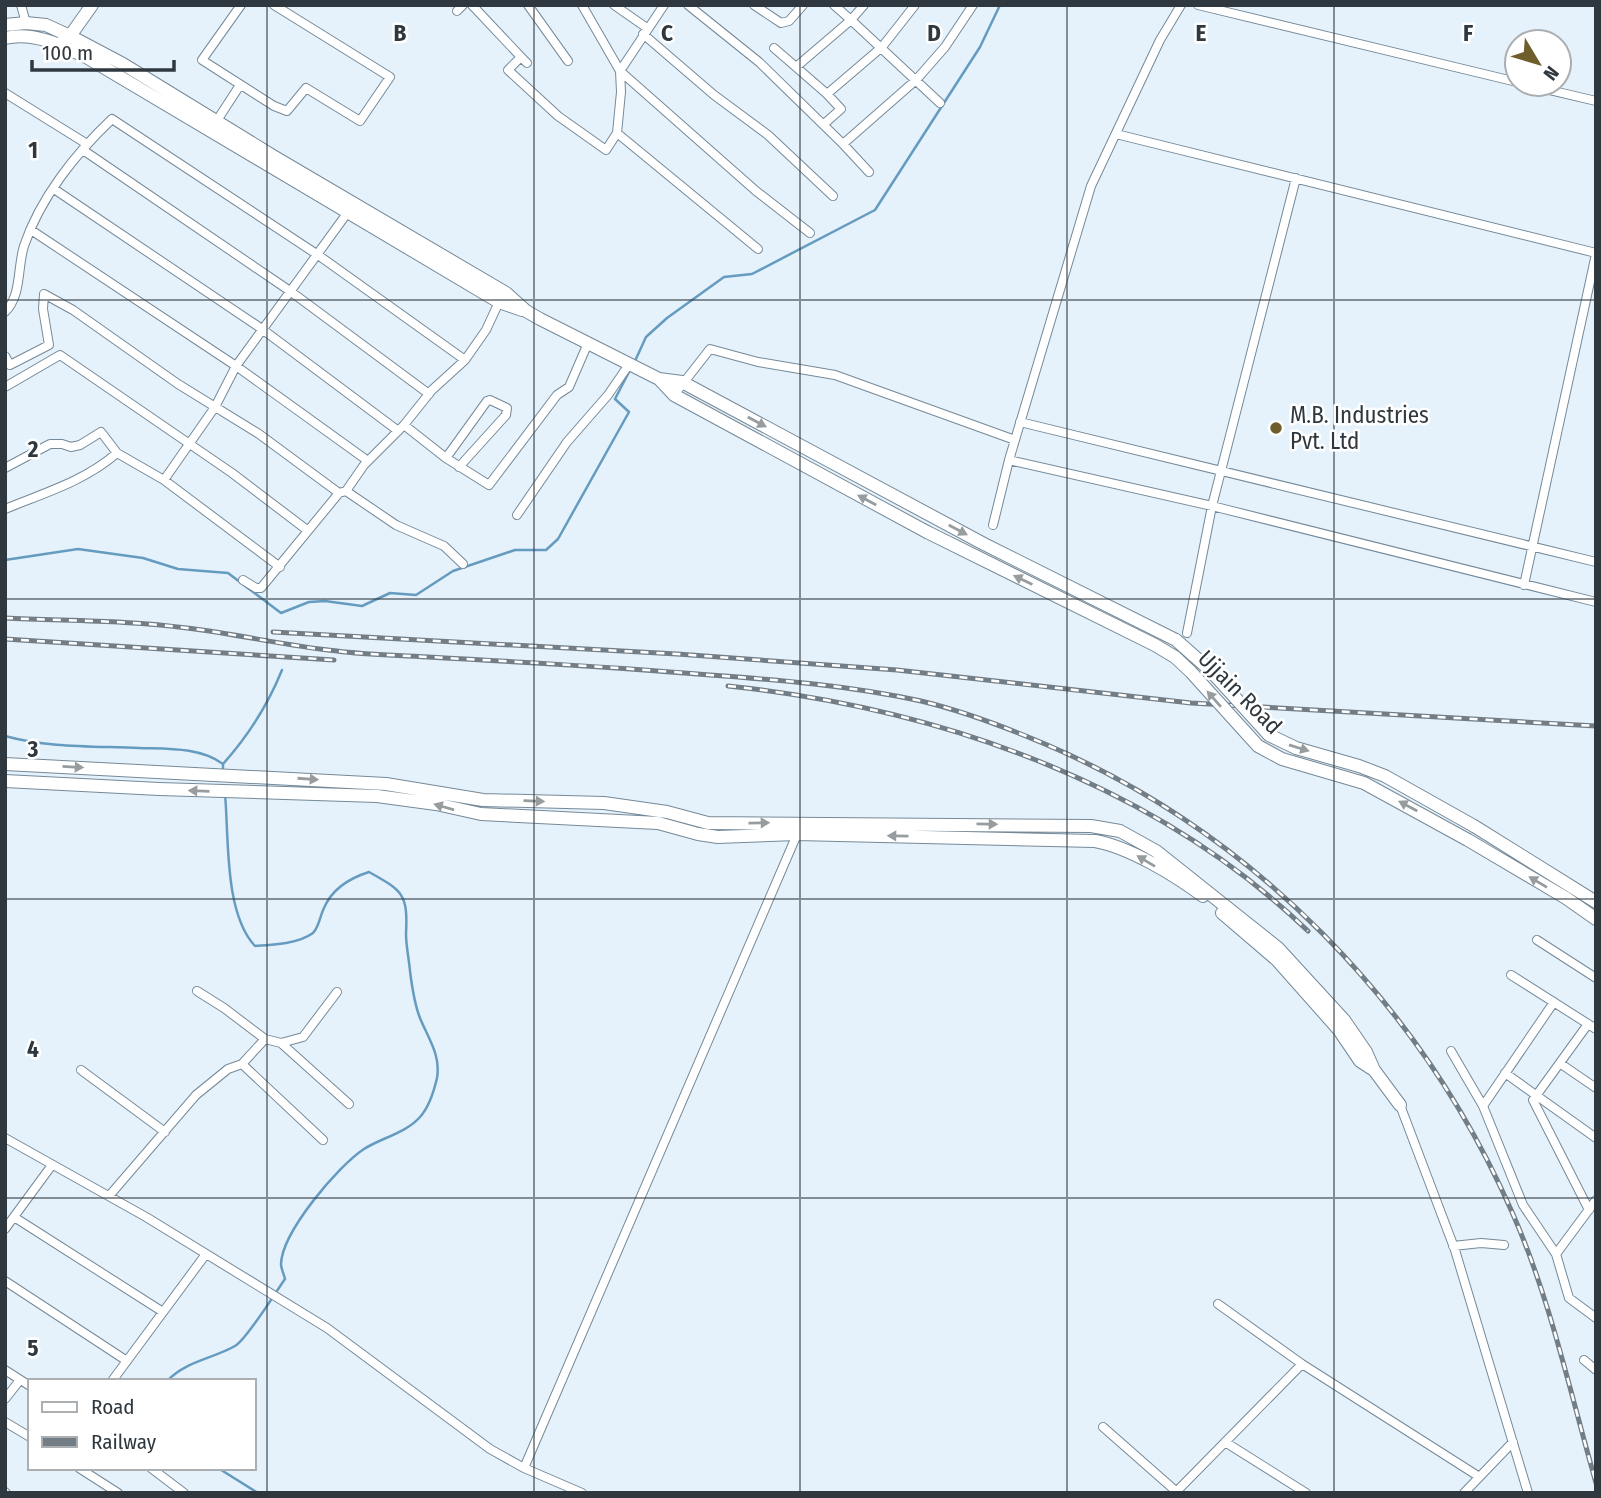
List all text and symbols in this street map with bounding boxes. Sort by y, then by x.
text: B [394,19,407,47]
text: C [661,19,673,47]
text: D [927,19,941,47]
text: E [1196,19,1207,47]
text: F [1463,19,1473,47]
scale bar [32,28,173,72]
north arrow [1503,28,1573,98]
text: 100 m [42,40,93,66]
text: N [1538,62,1564,85]
text: 1 [28,136,38,164]
place label: M.B. Industries Pvt. Ltd [1290,401,1429,455]
one-way arrow [748,416,768,428]
marker: M.B. Industries Pvt. Ltd [1268,420,1284,436]
text: 2 [27,435,39,463]
one-way arrow [857,494,877,506]
one-way arrow [948,524,968,536]
one-way arrow [1013,574,1033,585]
street label: Ujjain Road [1192,644,1288,740]
one-way arrow [1207,690,1222,707]
text: 3 [27,735,39,763]
one-way arrow [1289,744,1310,754]
one-way arrow [63,762,85,773]
one-way arrow [297,774,319,785]
one-way arrow [188,786,210,797]
one-way arrow [523,795,545,807]
one-way arrow [1398,800,1418,812]
one-way arrow [434,801,455,811]
one-way arrow [749,817,771,829]
one-way arrow [976,818,998,830]
one-way arrow [887,830,909,842]
one-way arrow [1136,855,1155,867]
one-way arrow [1529,875,1548,888]
text: 4 [27,1035,39,1063]
text: 5 [27,1334,39,1362]
legend [28,1379,256,1470]
text: Road [91,1394,135,1420]
text: Railway [91,1429,157,1455]

